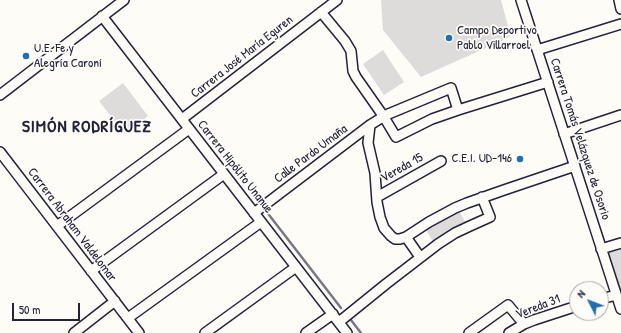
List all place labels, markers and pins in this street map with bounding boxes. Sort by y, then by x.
place label: Campo Deportivo Pablo Villarroel [457,23,537,54]
marker: Campo Deportivo Pablo Villarroel [444,33,454,43]
place label: U.E. Fe y Alegría Caroní [34,41,102,72]
marker: U.E. Fe y Alegría Caroní [21,51,31,61]
place label: C.E.I. UD-146 [451,151,512,167]
marker: C.E.I. UD-146 [515,154,525,164]

